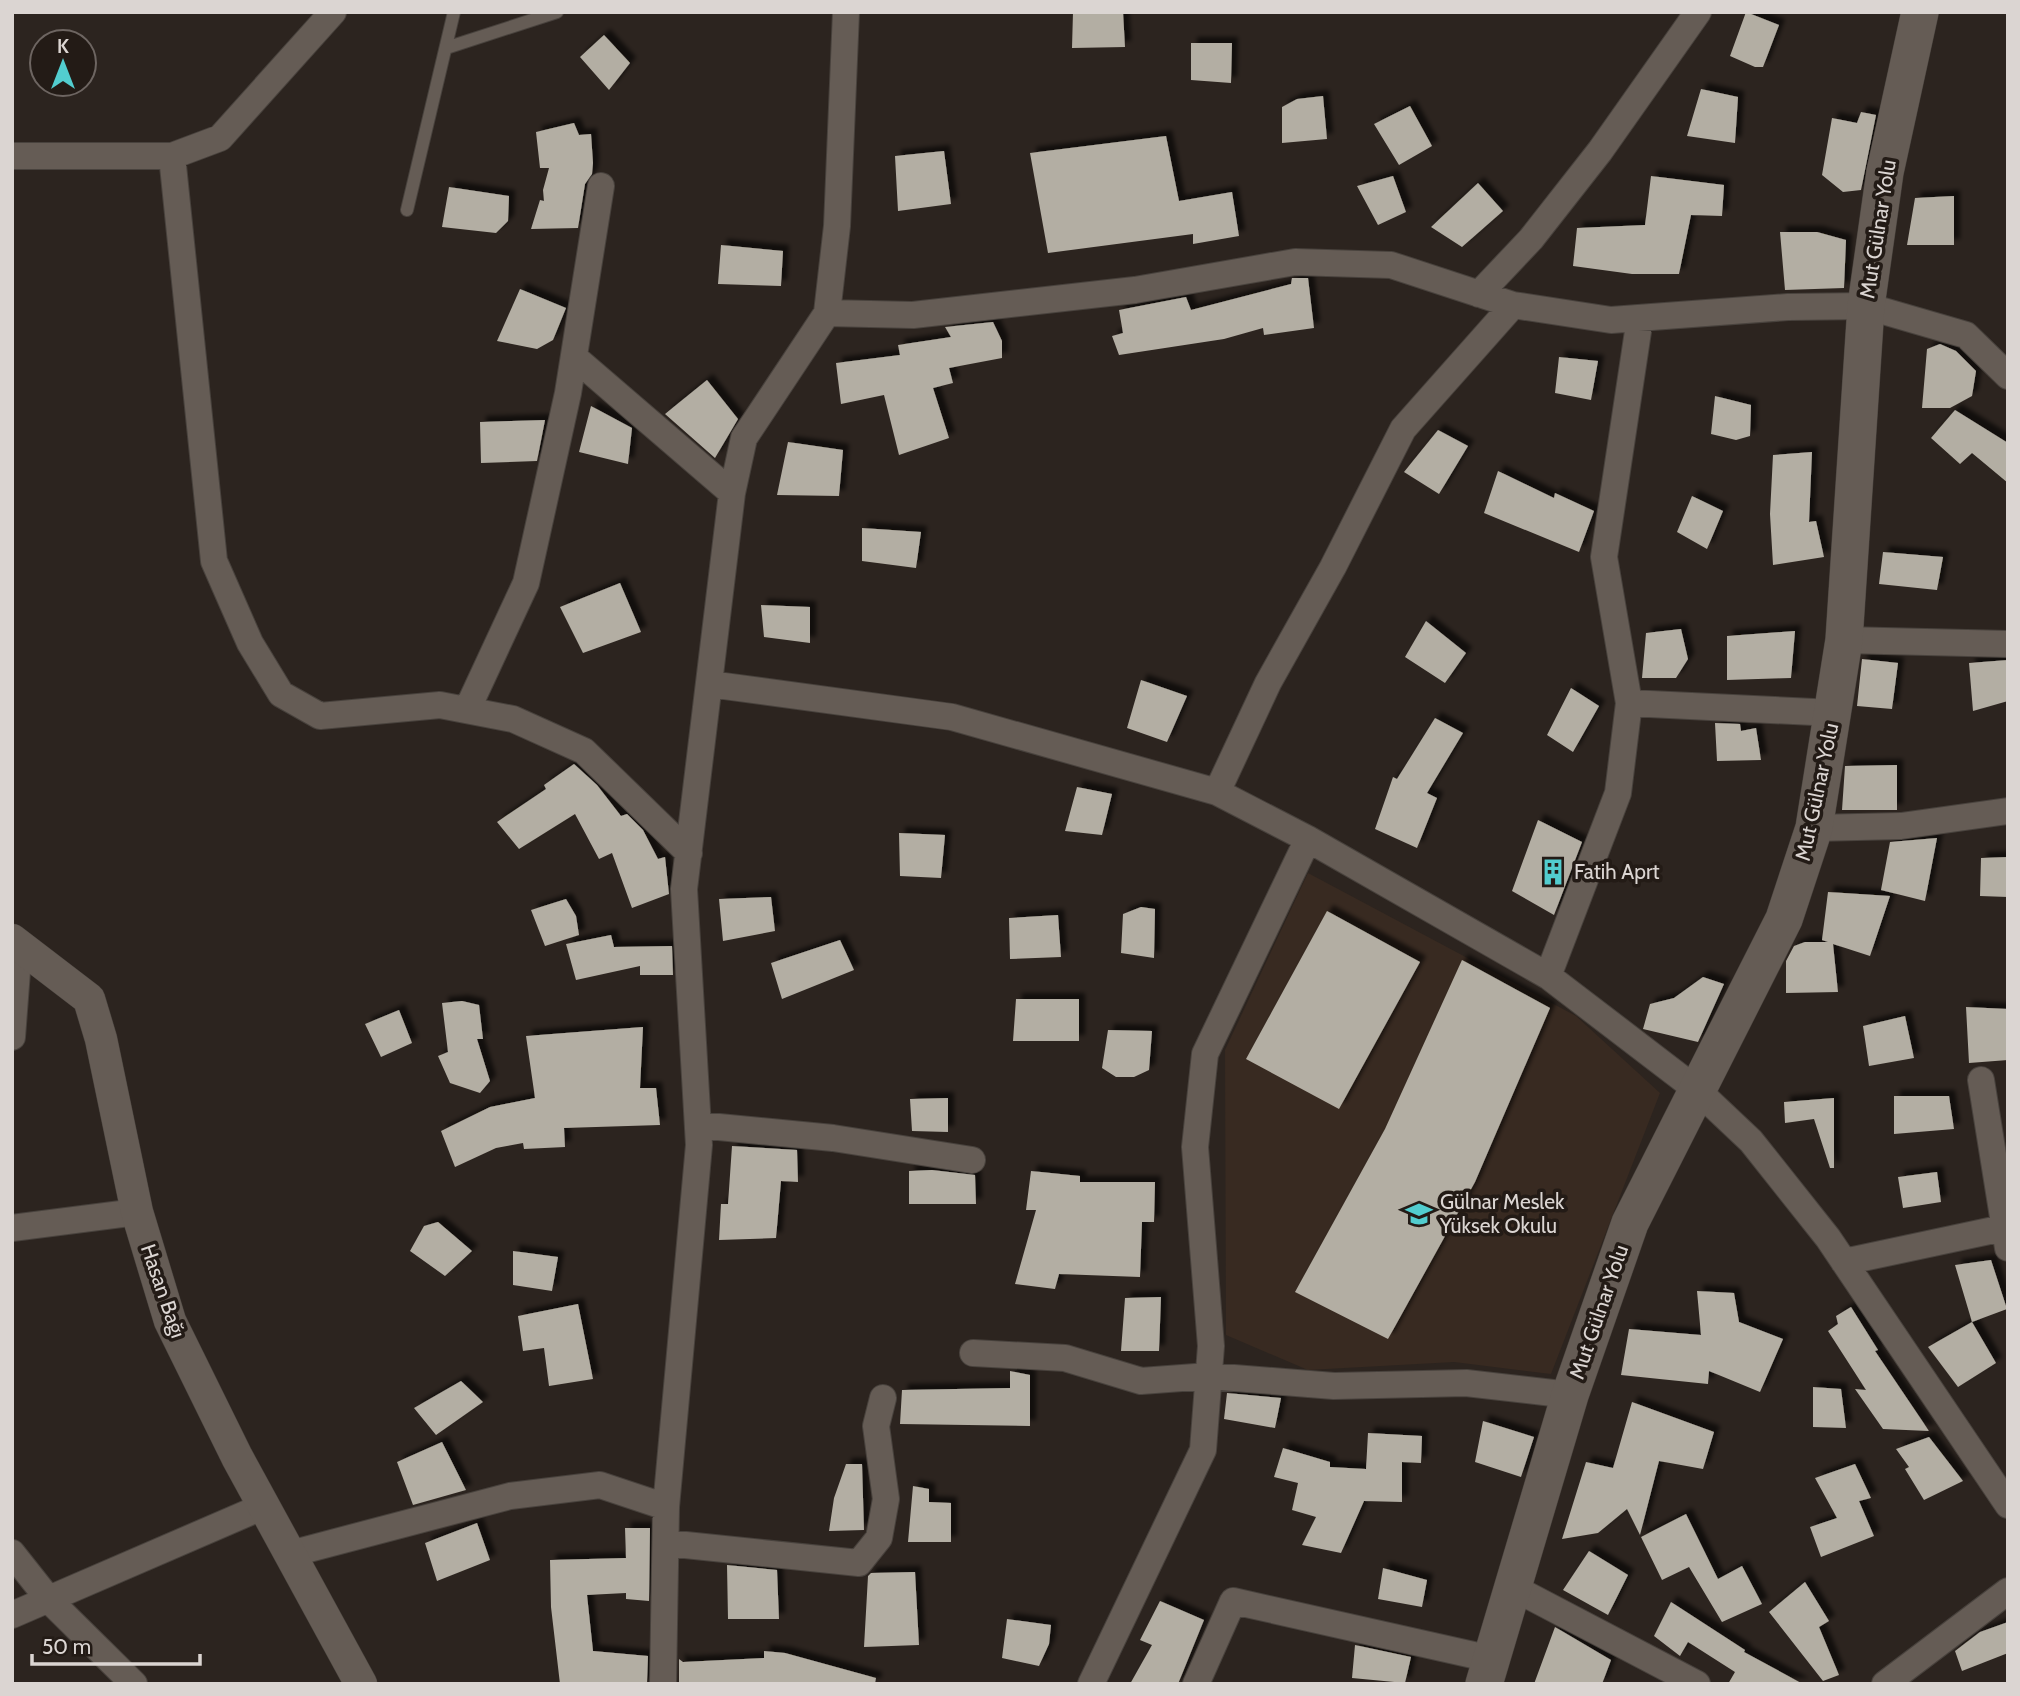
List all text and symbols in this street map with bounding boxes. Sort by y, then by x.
north arrow [28,28,98,98]
text: K [57,35,69,58]
street label: Mut Gülnar Yolu [1854,158,1901,300]
street label: Mut Gülnar Yolu [1790,721,1843,863]
building icon: Fatih Aprt [1538,857,1568,887]
place label: Fatih Aprt [1574,859,1660,884]
place label: Gülnar Meslek Yüksek Okulu [1439,1189,1565,1238]
school or university icon: Gülnar Meslek Yüksek Okulu [1404,1199,1434,1229]
street label: Hasan Bağı [136,1241,191,1341]
street label: Mut Gülnar Yolu [1564,1241,1633,1382]
scale bar [32,1622,200,1666]
text: 50 m [42,1634,91,1659]

